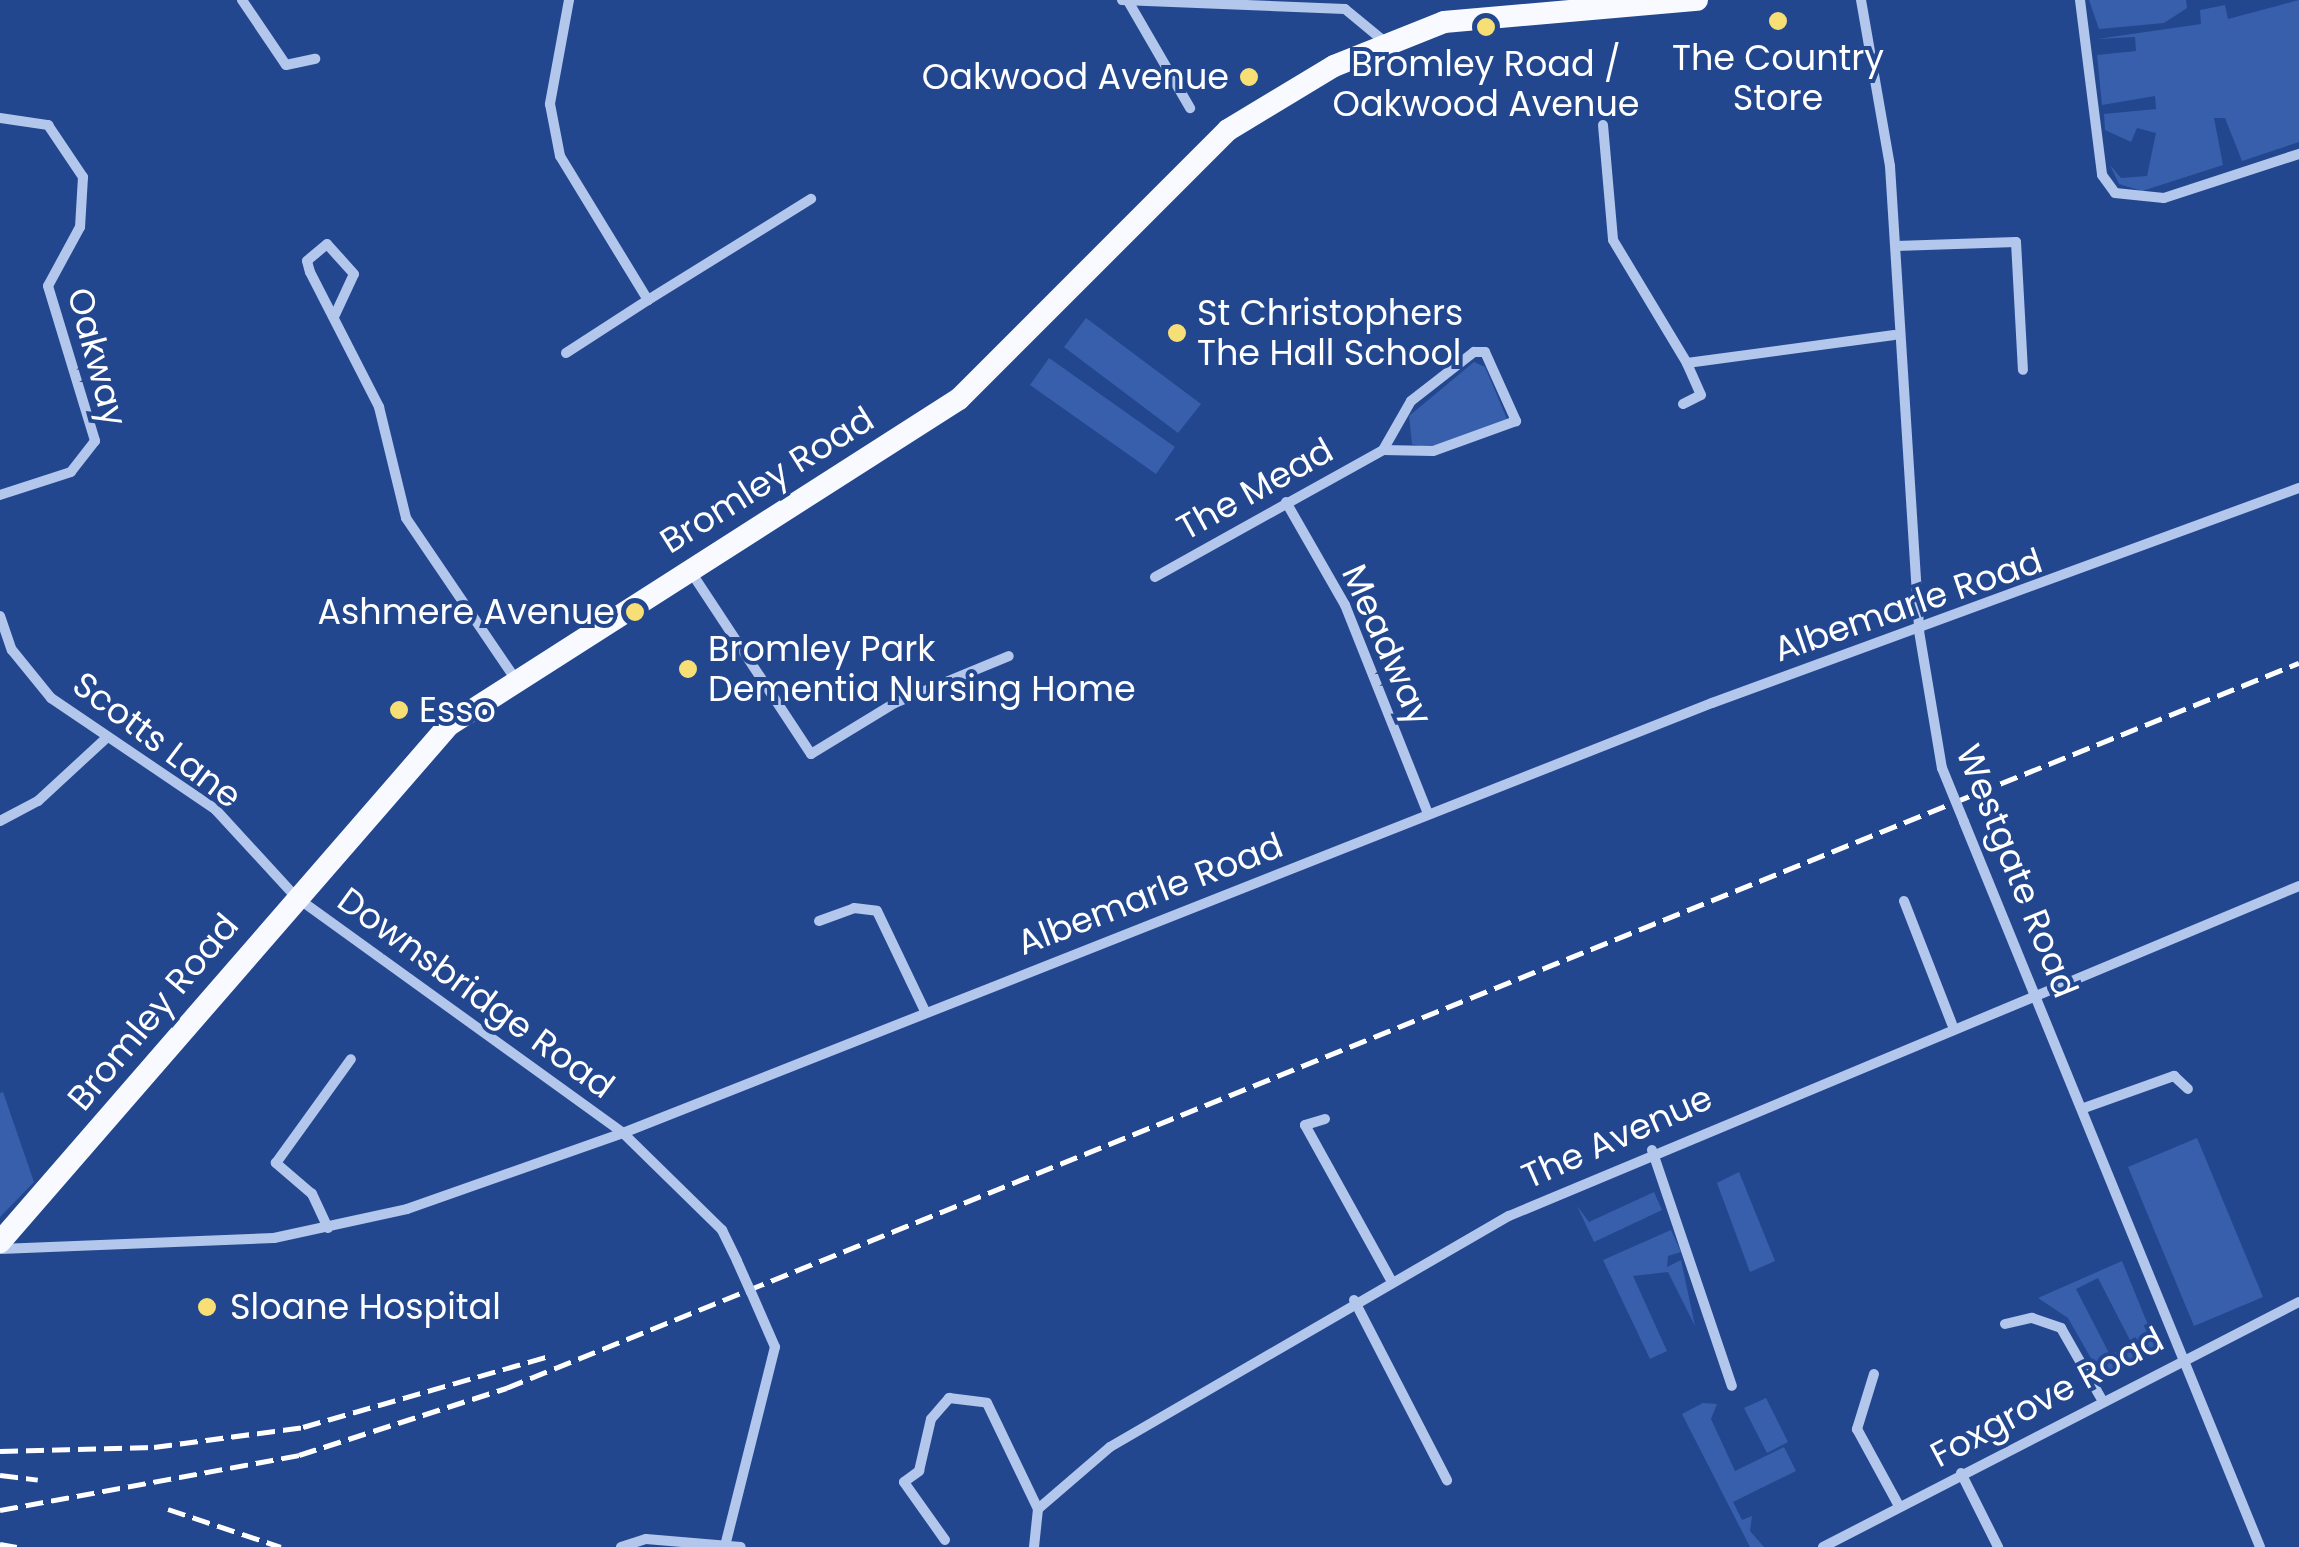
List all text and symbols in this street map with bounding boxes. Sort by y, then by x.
marker: The Country Store [1767,10,1789,32]
marker: Bromley Road / Oakwood Avenue [1475,16,1497,38]
place label: The Country Store [1672,37,1884,119]
place label: Bromley Road / Oakwood Avenue [1332,43,1640,125]
place label: Oakwood Avenue [922,56,1229,98]
marker: Oakwood Avenue [1238,66,1260,88]
street label: Oakway [58,283,136,431]
place label: St Christophers The Hall School [1197,292,1463,374]
marker: St Christophers The Hall School [1166,322,1188,344]
street label: Bromley Road [653,398,881,562]
street label: The Mead [1170,429,1340,549]
street label: Albemarle Road [1768,539,2048,671]
street label: Meadway [1333,558,1441,732]
place label: Ashmere Avenue [317,591,615,633]
marker: Ashmere Avenue [624,601,646,623]
place label: Bromley Park Dementia Nursing Home [708,628,1136,710]
marker: Bromley Park Dementia Nursing Home [677,658,699,680]
street label: Scotts Lane [64,663,250,817]
place label: Esso [419,689,496,731]
marker: Esso [388,699,410,721]
street label: Westgate Road [1947,738,2087,1004]
street label: Albemarle Road [1011,824,1289,964]
street label: Downsbridge Road [330,879,622,1107]
street label: Bromley Road [59,905,247,1119]
street label: The Avenue [1515,1076,1719,1198]
place label: Sloane Hospital [230,1286,501,1328]
marker: Sloane Hospital [194,1294,220,1320]
street label: Foxgrove Road [1923,1318,2171,1476]

